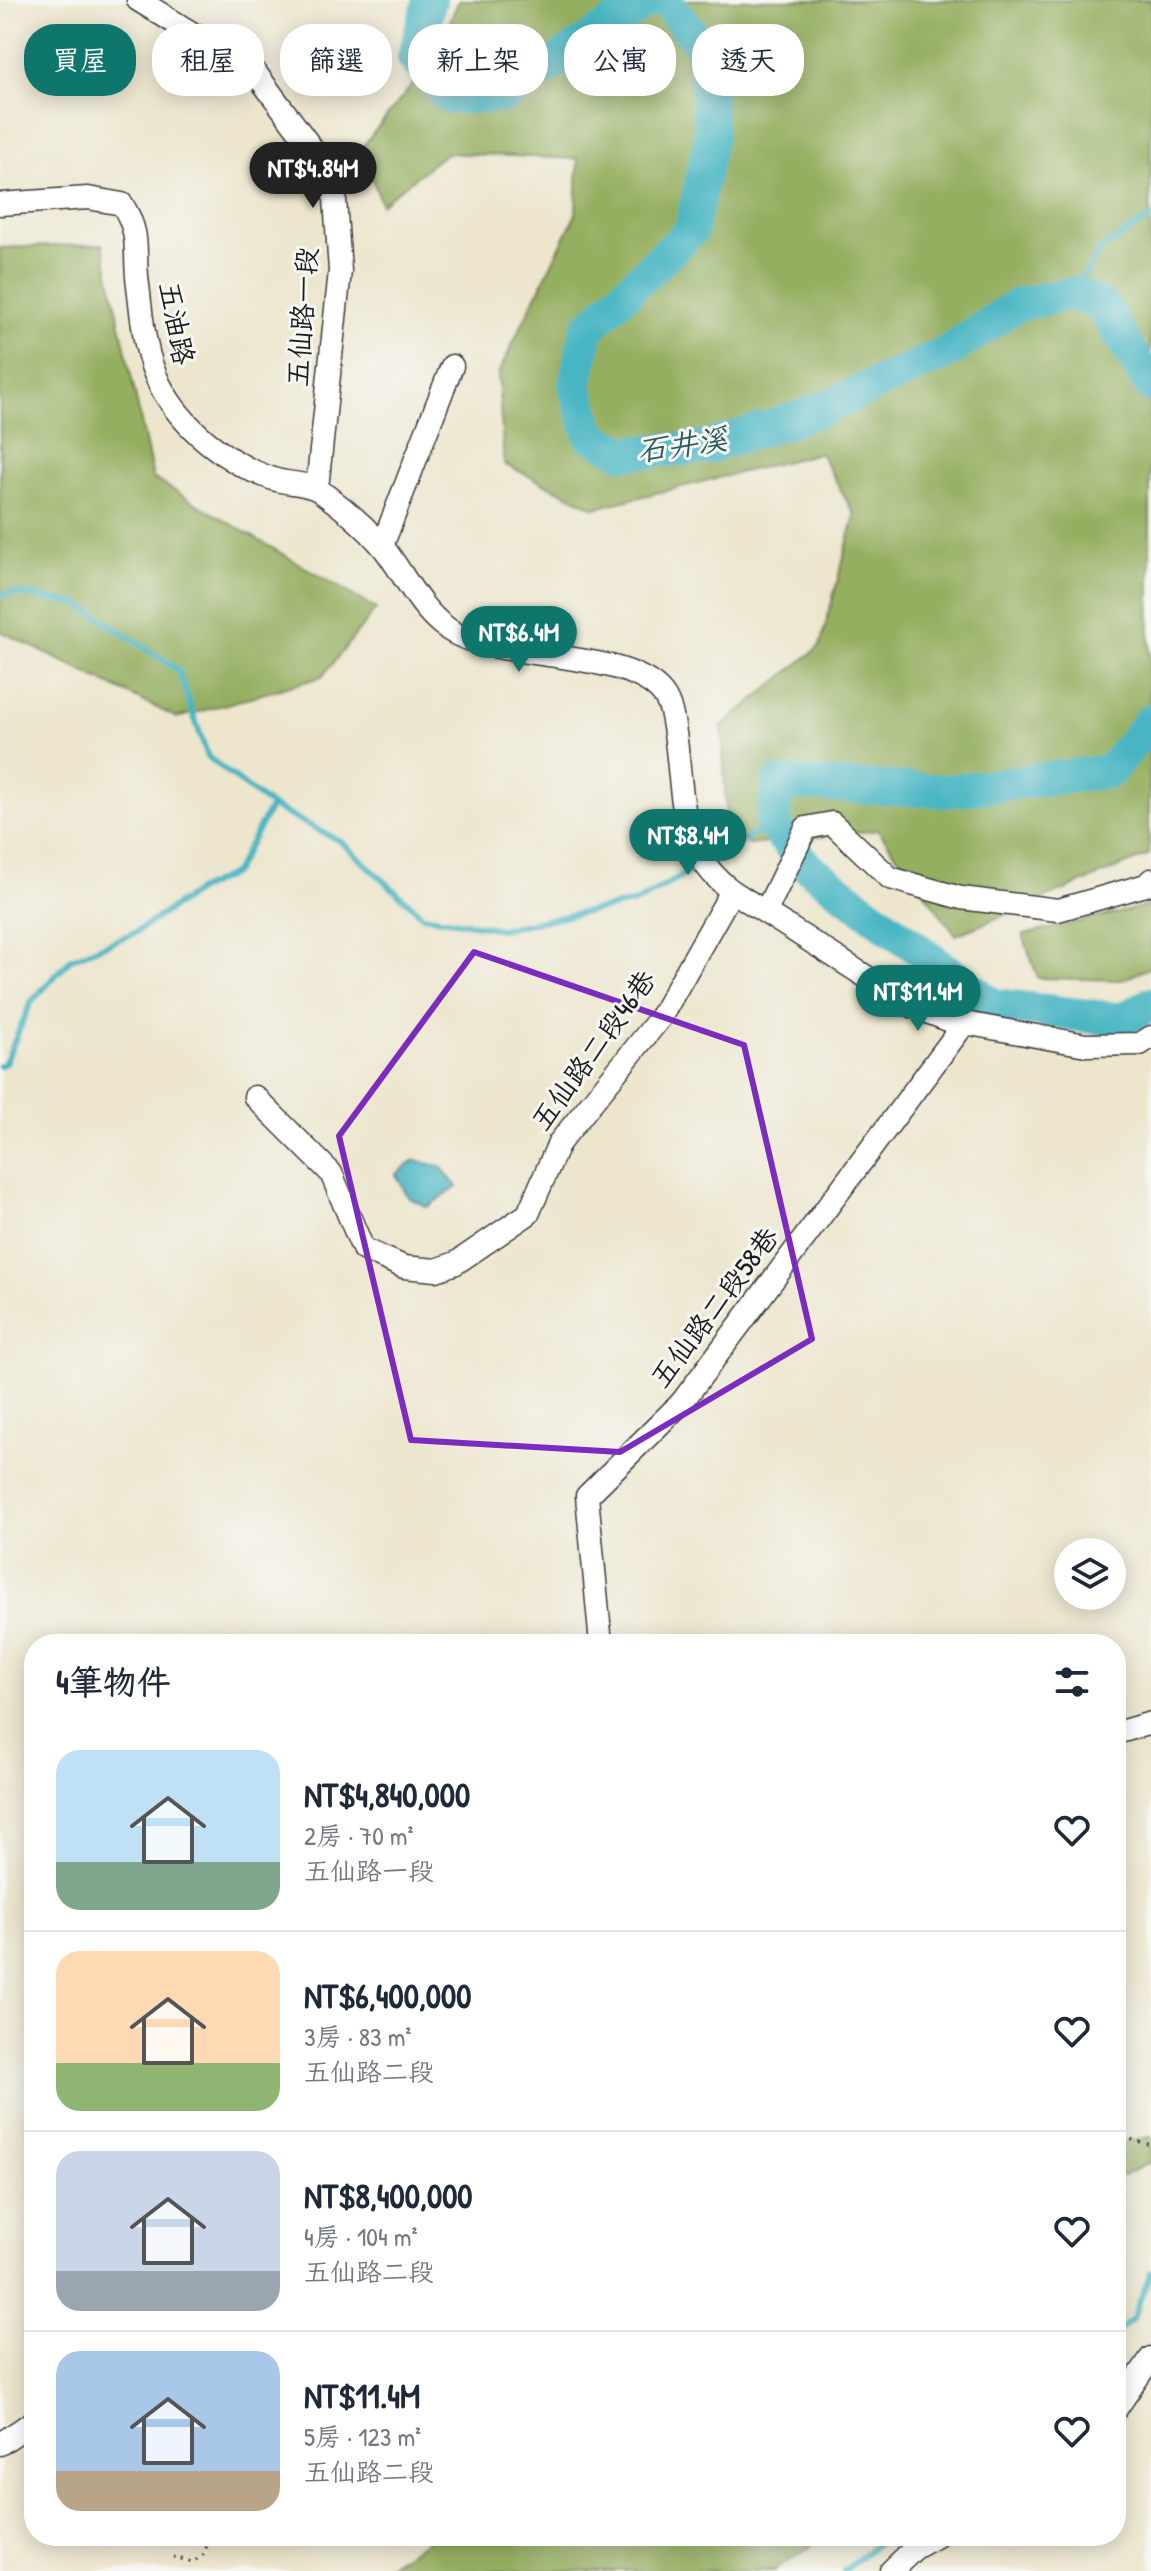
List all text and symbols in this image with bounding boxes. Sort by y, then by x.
chip: 買屋 [24,24,136,96]
chip: 租屋 [152,24,264,96]
chip: 篩選 [280,24,392,96]
chip: 新上架 [408,24,548,96]
chip: 公寓 [564,24,676,96]
chip: 透天 [692,24,804,96]
pin: NT$4.84M [230,142,396,210]
text: NT$4.84M [268,150,358,185]
street label: 五仙路一段 [278,246,326,388]
street label: 五油路 [150,278,204,368]
water label: 石井溪 [635,418,731,470]
pin: NT$6.4M [445,606,593,674]
text: NT$6.4M [479,614,559,649]
pin: NT$8.4M [614,809,762,877]
text: NT$8.4M [647,817,729,852]
street label: 五仙路二段46巷 [522,961,665,1138]
pin: NT$11.4M [835,965,1001,1033]
text: NT$11.4M [874,973,962,1008]
street label: 五仙路二段58巷 [641,1218,788,1395]
map controls [1054,1538,1126,1610]
button: layers [1054,1538,1126,1610]
text: 4筆物件 [56,1659,171,1705]
icon: filters [1050,1660,1094,1704]
text: NT$4,840,000 [304,1772,470,1818]
icon: home [120,1782,216,1878]
icon: heart [1050,1808,1094,1852]
text: 2房 · 70 m² [304,1818,414,1853]
text: 五仙路一段 [304,1853,434,1888]
text: NT$6,400,000 [304,1973,471,2019]
icon: home [120,1983,216,2079]
icon: heart [1050,2009,1094,2053]
text: 3房 · 83 m² [304,2019,411,2054]
text: 五仙路二段 [304,2054,434,2089]
text: NT$8,400,000 [304,2173,473,2219]
icon: home [120,2183,216,2279]
icon: heart [1050,2209,1094,2253]
text: 4房 · 104 m² [304,2219,417,2254]
text: 五仙路二段 [304,2254,434,2289]
text: NT$11.4M [304,2373,420,2419]
icon: home [120,2383,216,2479]
icon: heart [1050,2409,1094,2453]
text: 5房 · 123 m² [304,2419,421,2454]
text: 五仙路二段 [304,2454,434,2489]

